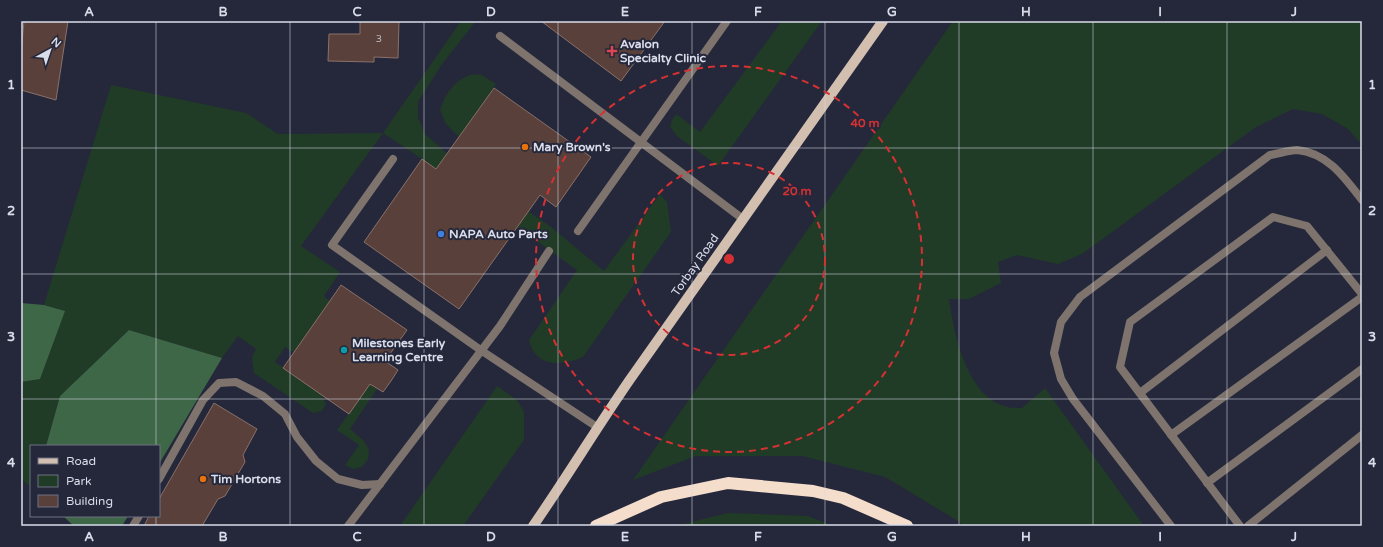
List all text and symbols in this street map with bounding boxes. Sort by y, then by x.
text: A [84,4,94,20]
text: B [218,4,228,20]
text: C [352,4,362,20]
text: D [486,4,496,20]
text: E [621,4,629,20]
text: F [754,4,762,20]
text: G [887,4,897,20]
text: H [1021,4,1031,20]
text: I [1158,4,1162,20]
text: J [1290,4,1297,20]
north arrow [30,30,70,70]
house number: 3 [376,33,382,45]
text: N [49,35,64,51]
place label: Avalon Specialty Clinic [620,37,706,66]
marker: Avalon Specialty Clinic [607,46,617,56]
text: 1 [7,77,15,93]
text: 1 [1368,77,1376,93]
text: 40 m [850,116,880,130]
place label: Mary Brown's [533,140,611,155]
marker: Mary Brown's [520,142,530,152]
text: 20 m [782,184,812,198]
text: 2 [7,203,15,219]
text: 2 [1368,203,1376,219]
place label: NAPA Auto Parts [449,227,548,241]
marker: NAPA Auto Parts [436,229,446,239]
street label: Torbay Road [669,231,721,299]
centre of rings [722,252,736,266]
text: 3 [7,329,15,345]
text: 3 [1368,329,1376,345]
place label: Milestones Early Learning Centre [352,336,446,365]
marker: Milestones Early Learning Centre [339,345,349,355]
legend [30,445,160,517]
text: Road [66,454,96,468]
text: 4 [7,455,16,471]
text: 4 [1368,455,1377,471]
place label: Tim Hortons [210,472,281,486]
text: Park [66,474,92,488]
marker: Tim Hortons [198,474,208,484]
text: Building [66,494,113,508]
text: A [84,529,94,545]
text: B [218,529,228,545]
text: C [352,529,362,545]
text: D [486,529,496,545]
text: E [621,529,629,545]
text: F [754,529,762,545]
text: G [887,529,897,545]
text: H [1021,529,1031,545]
text: I [1158,529,1162,545]
text: J [1290,529,1297,545]

